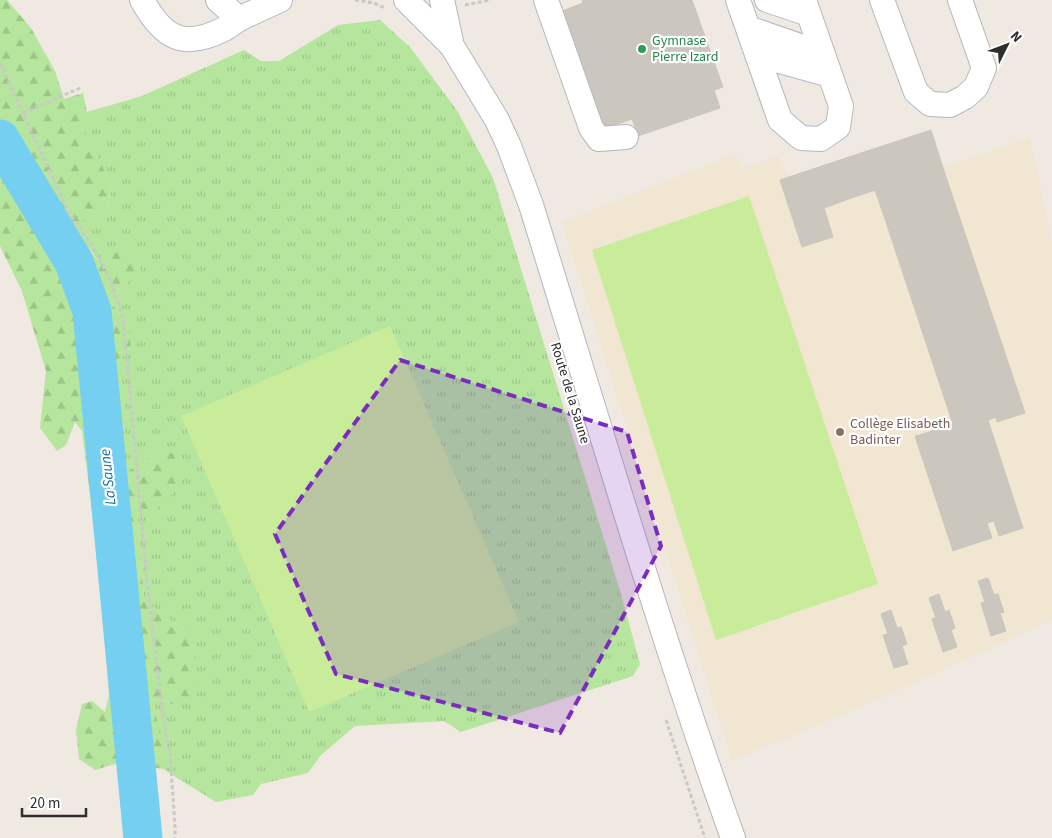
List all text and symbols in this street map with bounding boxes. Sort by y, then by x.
north arrow [982,20,1032,70]
text: N [1005,27,1026,47]
place label: Gymnase Pierre Izard [652,31,719,67]
marker: Gymnase Pierre Izard [636,43,648,55]
street label: Route de la Saune [545,340,595,446]
place label: Collège Elisabeth Badinter [850,414,950,450]
marker: Collège Elisabeth Badinter [834,426,846,438]
water label: La Saune [95,448,121,506]
scale bar [22,786,86,818]
text: 20 m [30,793,60,814]

